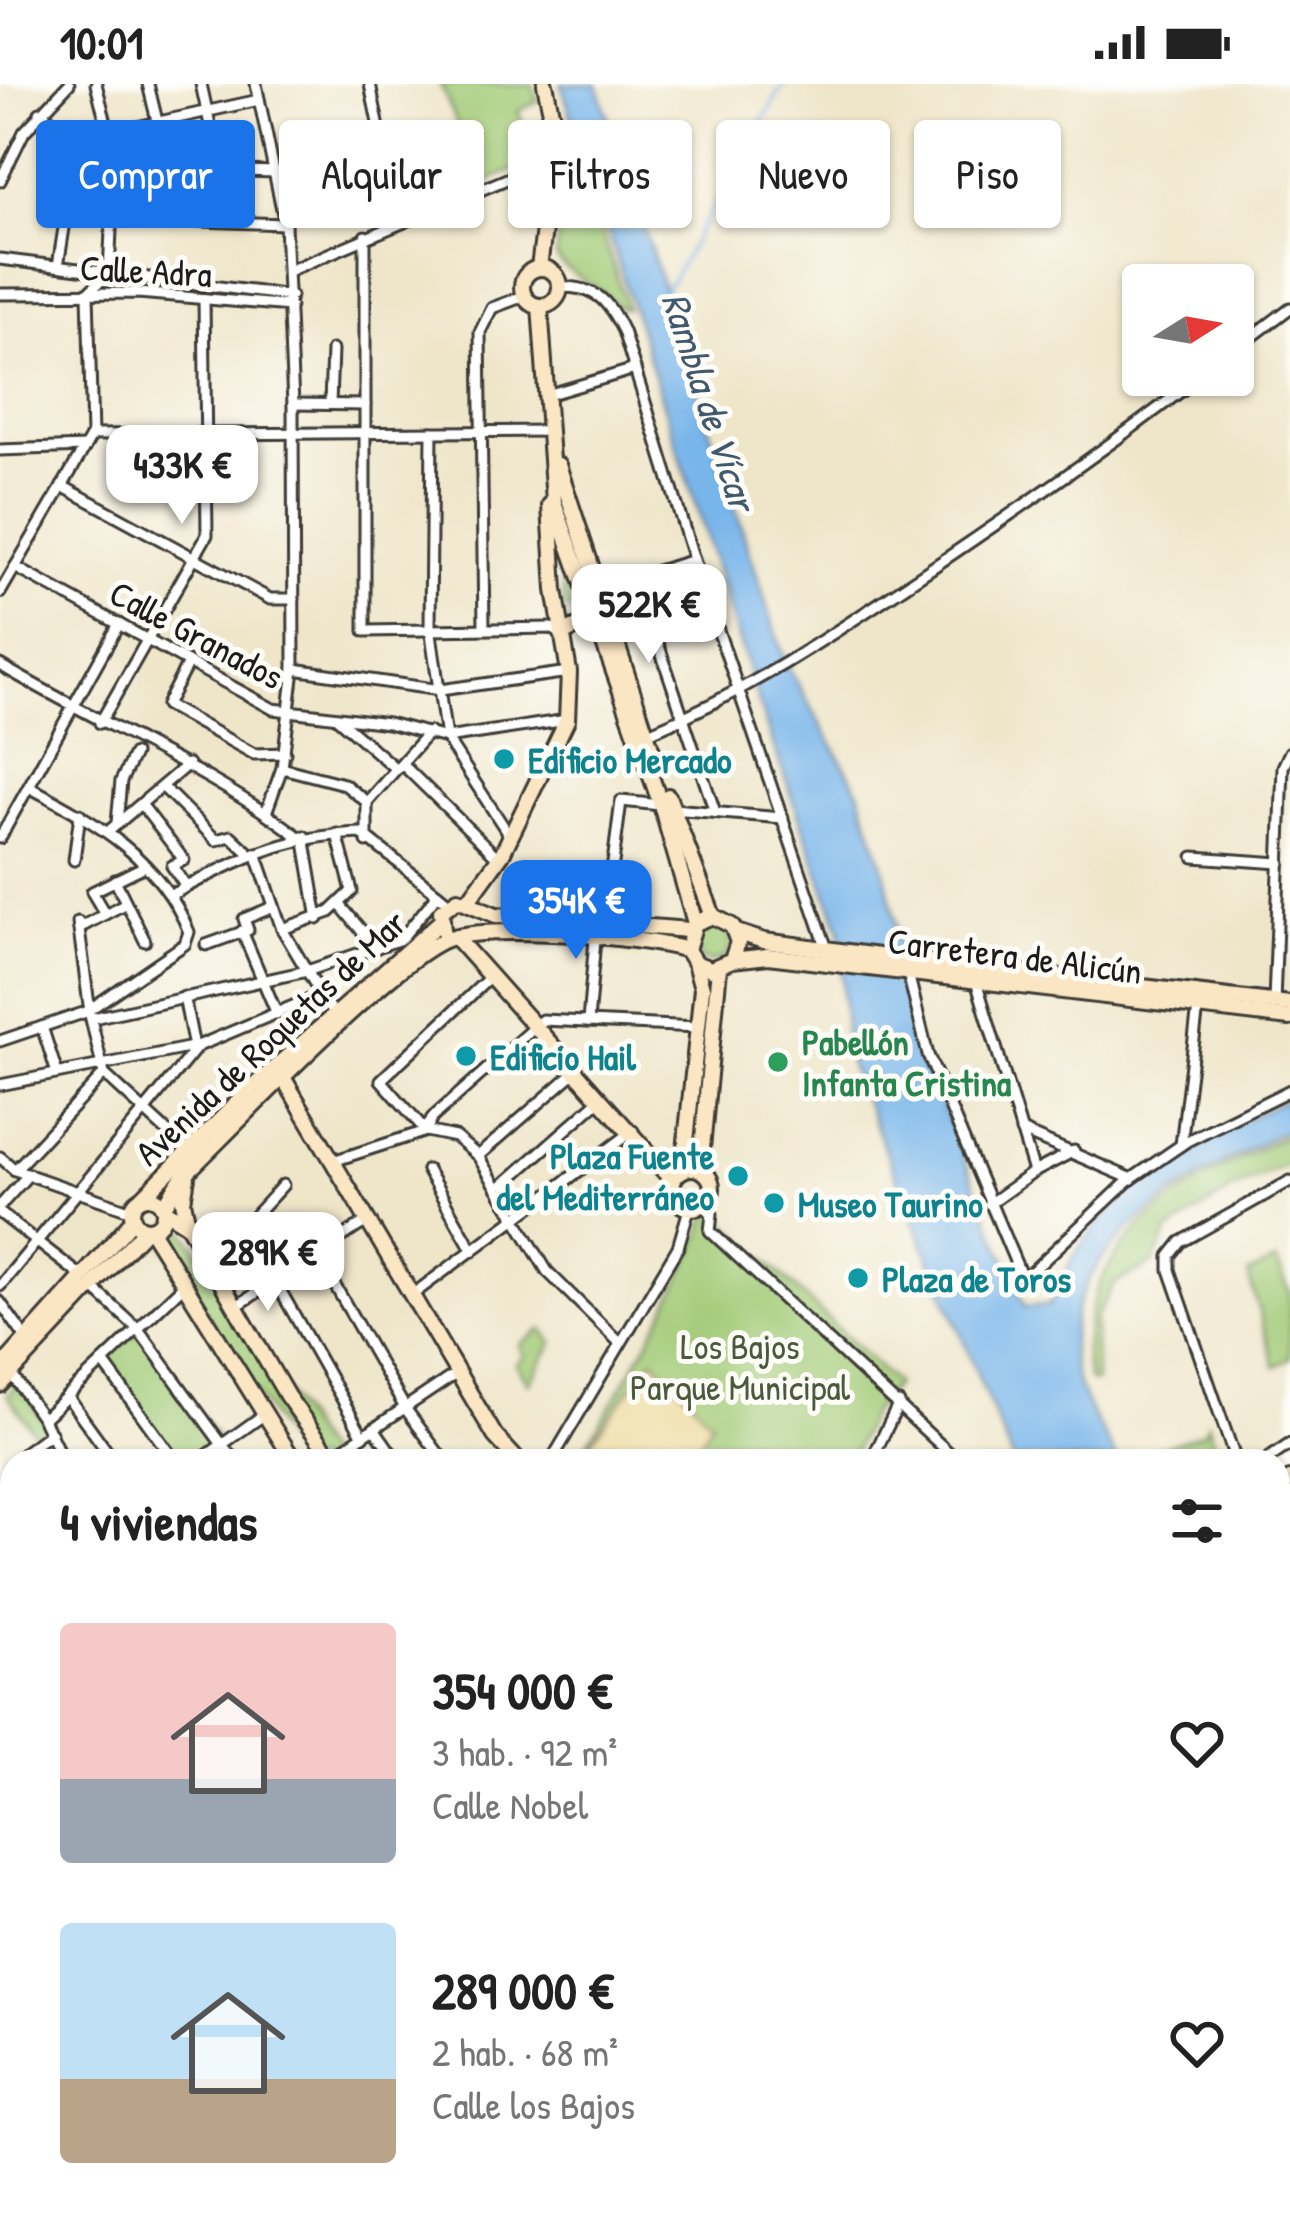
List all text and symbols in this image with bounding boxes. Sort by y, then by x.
text: 10:01 [60,12,143,73]
chip: Comprar [36,120,255,228]
chip: Alquilar [279,120,484,228]
chip: Filtros [508,120,692,228]
chip: Nuevo [716,120,890,228]
chip: Piso [914,120,1061,228]
street label: Calle Adra [79,242,213,298]
north arrow [1122,264,1254,396]
map controls [1122,264,1254,396]
water label: Rambla de Vícar [650,285,771,520]
pin: 433K € [84,425,280,527]
text: 433K € [133,437,231,490]
pin: 522K € [551,564,747,666]
street label: Calle Granados [102,568,292,700]
text: 522K € [598,576,700,629]
place label: Edificio Mercado [528,735,732,784]
marker: Edificio Mercado [491,746,517,772]
pin: 354K € [478,860,674,962]
text: 354K € [528,872,624,925]
street label: Avenida de Roquetas de Mar [124,898,416,1176]
street label: Carretera de Alicún [885,915,1145,995]
place label: Pabellón Infanta Cristina [802,1017,1011,1107]
place label: Edificio Hail [490,1032,637,1081]
marker: Edificio Hail [453,1043,479,1069]
marker: Pabellón Infanta Cristina [765,1049,791,1075]
place label: Plaza Fuente del Mediterráneo [496,1131,715,1221]
marker: Plaza Fuente del Mediterráneo [725,1163,751,1189]
place label: Museo Taurino [798,1179,983,1228]
marker: Museo Taurino [761,1190,787,1216]
pin: 289K € [170,1212,366,1314]
text: 289K € [219,1224,317,1277]
place label: Plaza de Toros [882,1254,1071,1303]
marker: Plaza de Toros [845,1265,871,1291]
park label: Los Bajos Parque Municipal [630,1321,851,1411]
text: 4 viviendas [60,1487,257,1556]
icon: filters [1164,1488,1230,1554]
text: 354 000 € [432,1656,612,1725]
icon: home [156,1671,300,1815]
icon: heart [1164,1710,1230,1776]
text: 3 hab. · 92 m² [432,1725,617,1778]
text: Calle Nobel [432,1778,588,1831]
text: 289 000 € [432,1956,613,2025]
icon: home [156,1971,300,2115]
icon: heart [1164,2010,1230,2076]
text: 2 hab. · 68 m² [432,2025,618,2078]
text: Calle los Bajos [432,2078,635,2131]

